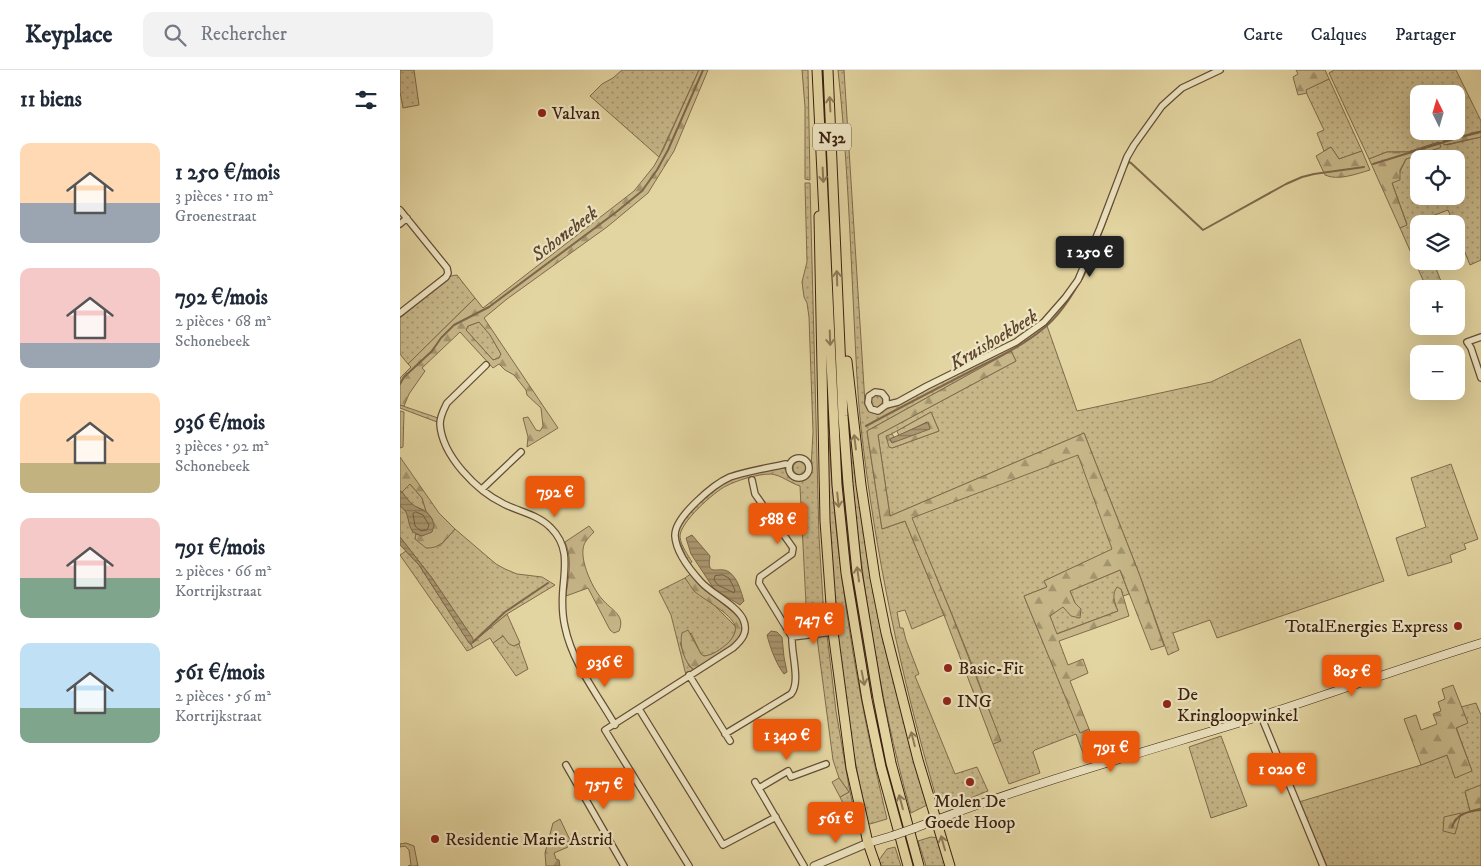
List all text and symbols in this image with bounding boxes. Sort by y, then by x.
search box [143,12,493,57]
text: Keyplace [25,20,113,50]
icon: search [161,21,189,49]
text: Rechercher [201,23,287,46]
text: Carte [1243,24,1283,46]
text: Calques [1311,24,1367,46]
text: Partager [1395,24,1456,46]
north arrow [1410,85,1465,140]
map controls [1410,85,1465,400]
icon: filters [352,86,380,114]
text: 11 biens [20,87,82,113]
one-way arrow [825,96,834,112]
place label: Valvan [551,103,601,125]
marker: Valvan [536,107,548,119]
road number: N32 [813,124,851,150]
button: locate [1410,150,1465,205]
text: 1 250 €/mois [175,160,280,186]
icon: home [60,163,120,223]
one-way arrow [818,167,827,183]
text: 3 pièces · 110 m² [175,186,273,206]
water label: Schonebeek [526,202,603,267]
text: Groenestraat [175,206,257,226]
button: layers [1410,215,1465,270]
pin: 1 250 € [1044,236,1136,278]
text: 1 250 € [1067,242,1113,262]
one-way arrow [833,270,842,286]
button: + [1410,280,1465,335]
text: 792 €/mois [175,285,268,311]
icon: home [60,288,120,348]
water label: Kruishoekbeek [944,305,1042,376]
text: 2 pièces · 68 m² [175,311,271,331]
one-way arrow [825,330,834,346]
text: Schonebeek [175,331,250,351]
button: − [1410,345,1465,400]
text: 936 €/mois [175,410,265,436]
icon: home [60,413,120,473]
one-way arrow [850,435,860,451]
text: 3 pièces · 92 m² [175,436,269,456]
text: Schonebeek [175,456,250,476]
pin: 792 € [520,476,590,518]
text: 792 € [536,482,574,502]
one-way arrow [833,492,843,508]
pin: 588 € [743,502,813,545]
text: 588 € [760,509,796,529]
text: 791 €/mois [175,535,265,561]
icon: home [60,538,120,598]
text: 2 pièces · 66 m² [175,561,271,581]
one-way arrow [852,566,862,582]
text: Kortrijkstraat [175,581,262,601]
pin: 747 € [779,602,849,645]
text: 747 € [795,609,833,629]
place label: TotalEnergies Express [1285,616,1448,638]
marker: TotalEnergies Express [1452,620,1464,632]
pin: 936 € [570,646,640,688]
text: 936 € [587,652,623,672]
pin: 805 € [1317,654,1387,697]
place label: Basic-Fit [958,658,1024,680]
text: 561 €/mois [175,660,265,686]
text: 805 € [1333,661,1371,681]
marker: Basic-Fit [942,662,954,674]
icon: home [60,663,120,723]
one-way arrow [859,670,868,686]
place label: De Kringloopwinkel [1177,684,1299,727]
text: 2 pièces · 56 m² [175,686,271,706]
place label: ING [957,691,992,713]
marker: ING [941,695,953,707]
marker: De Kringloopwinkel [1161,698,1173,710]
text: Kortrijkstraat [175,706,262,726]
pin: 1 340 € [741,718,833,761]
text: 1 340 € [764,725,810,745]
pin: 791 € [1076,730,1146,773]
one-way arrow [907,732,917,748]
text: 791 € [1093,737,1129,757]
pin: 1 020 € [1236,752,1328,795]
text: 1 020 € [1258,759,1306,779]
pin: 757 € [569,768,639,810]
text: 757 € [585,774,623,794]
marker: Molen De Goede Hoop [964,776,976,788]
place label: Molen De Goede Hoop [925,791,1015,834]
one-way arrow [896,795,906,811]
pin: 561 € [801,802,871,844]
text: 561 € [819,808,853,828]
place label: Residentie Marie Astrid [445,829,613,851]
marker: Residentie Marie Astrid [429,833,441,845]
one-way arrow [938,835,948,851]

